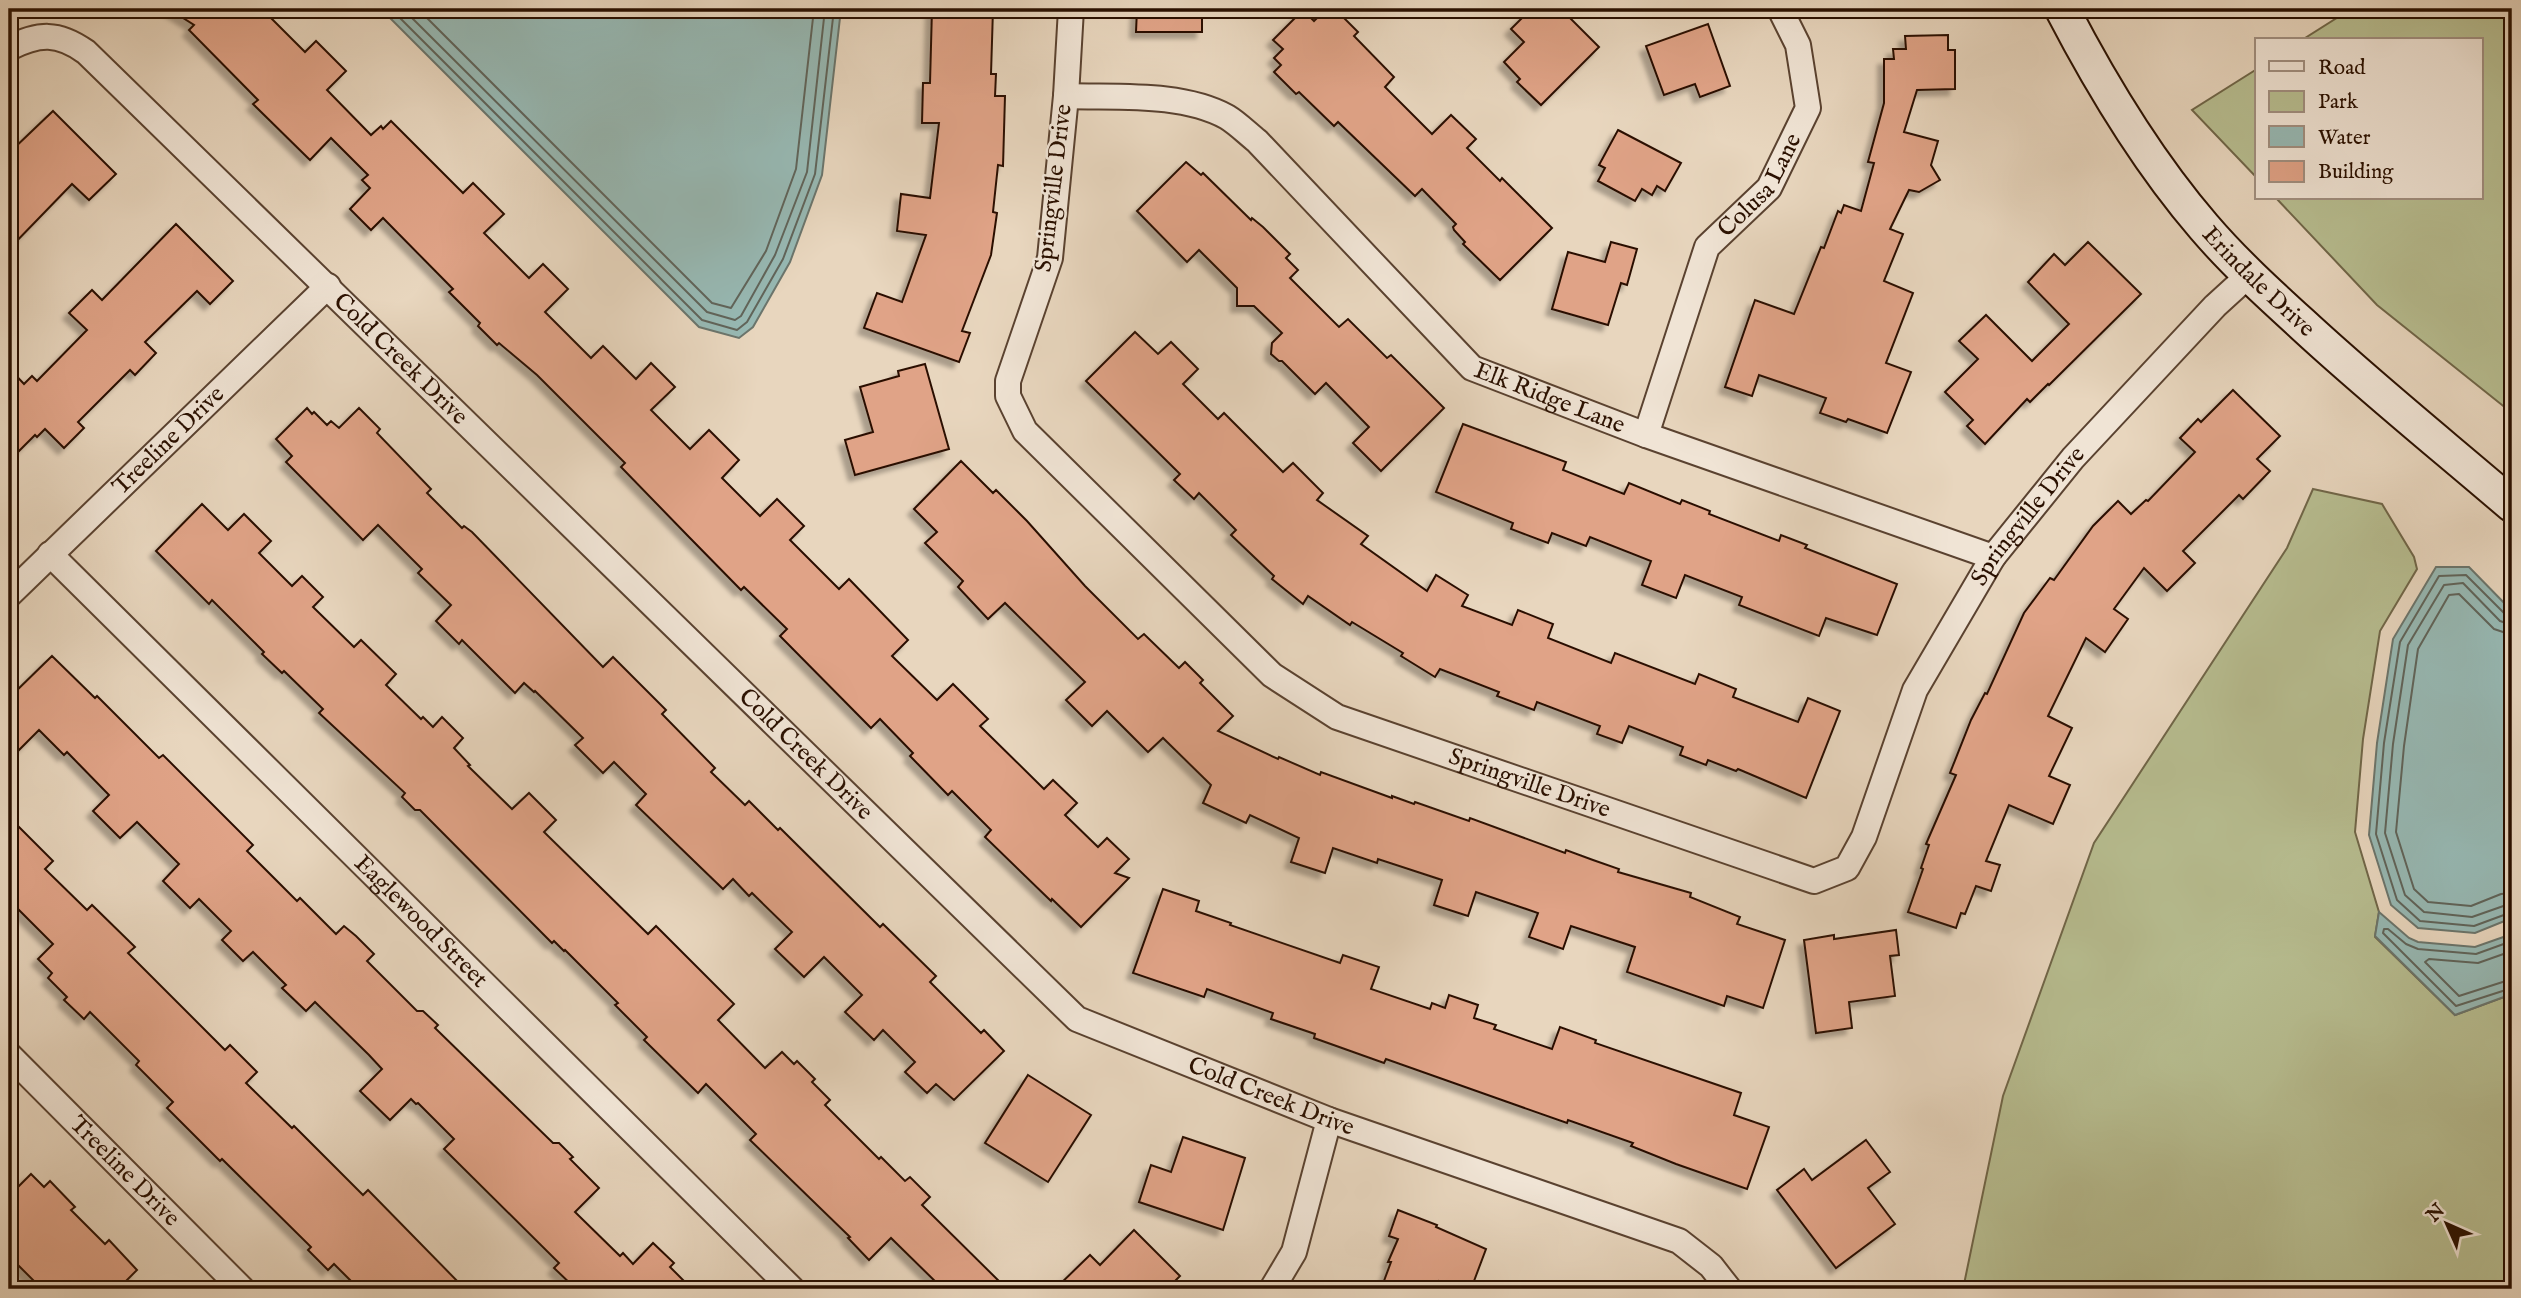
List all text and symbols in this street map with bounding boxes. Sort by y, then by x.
legend [2255,38,2482,200]
text: Road [2318,55,2366,82]
text: Park [2318,89,2359,116]
street label: Springville Drive [1028,102,1080,274]
text: Water [2318,125,2371,152]
street label: Colusa Lane [1711,128,1809,244]
text: Building [2318,159,2394,186]
street label: Erindale Drive [2195,220,2322,344]
street label: Cold Creek Drive [327,286,475,432]
street label: Elk Ridge Lane [1470,355,1629,441]
street label: Treeline Drive [106,379,231,502]
street label: Springville Drive [1964,440,2092,592]
street label: Cold Creek Drive [732,682,880,827]
street label: Springville Drive [1445,741,1615,825]
street label: Eaglewood Street [347,848,495,995]
street label: Cold Creek Drive [1183,1050,1358,1143]
street label: Treeline Drive [63,1109,187,1233]
north arrow [2412,1190,2482,1260]
text: N [2421,1199,2451,1228]

